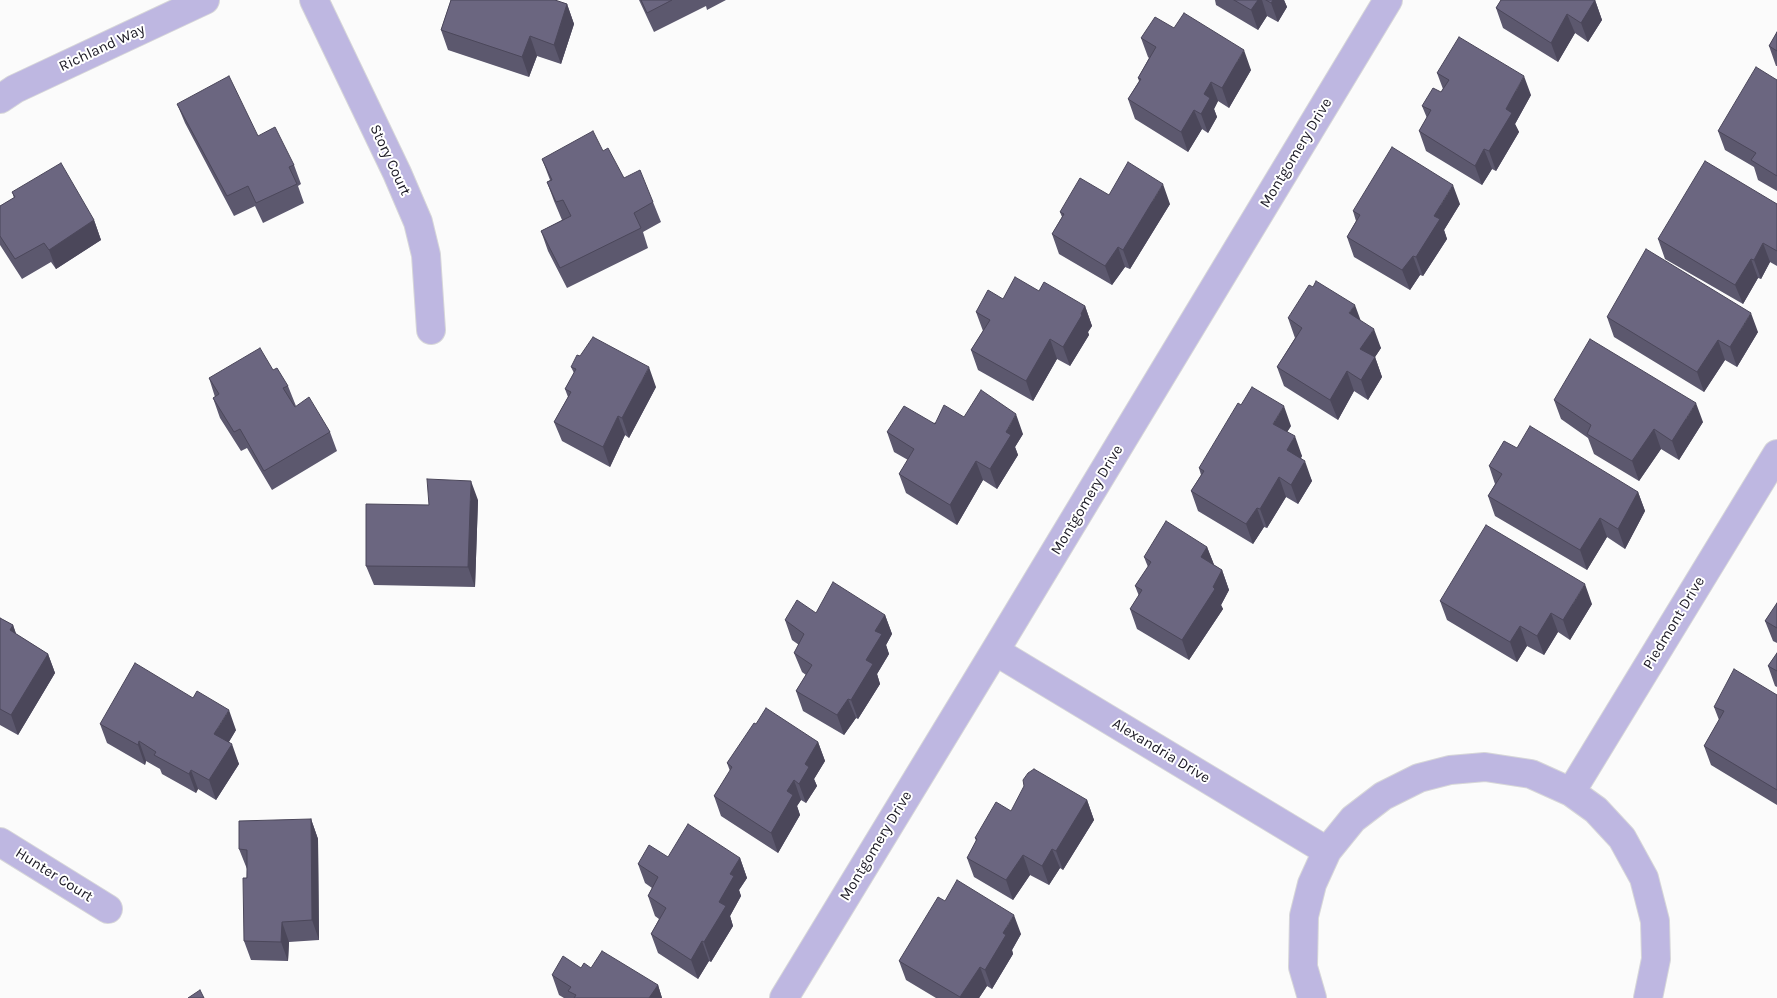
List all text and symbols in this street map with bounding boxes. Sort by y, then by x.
street label: Richland Way [56,20,148,76]
street label: Montgomery Drive [1256,95,1336,211]
street label: Story Court [366,122,414,198]
street label: Montgomery Drive [1047,442,1127,558]
street label: Piedmont Drive [1639,573,1709,673]
street label: Alexandria Drive [1109,715,1213,787]
street label: Montgomery Drive [836,788,916,904]
street label: Hunter Court [12,844,96,906]

